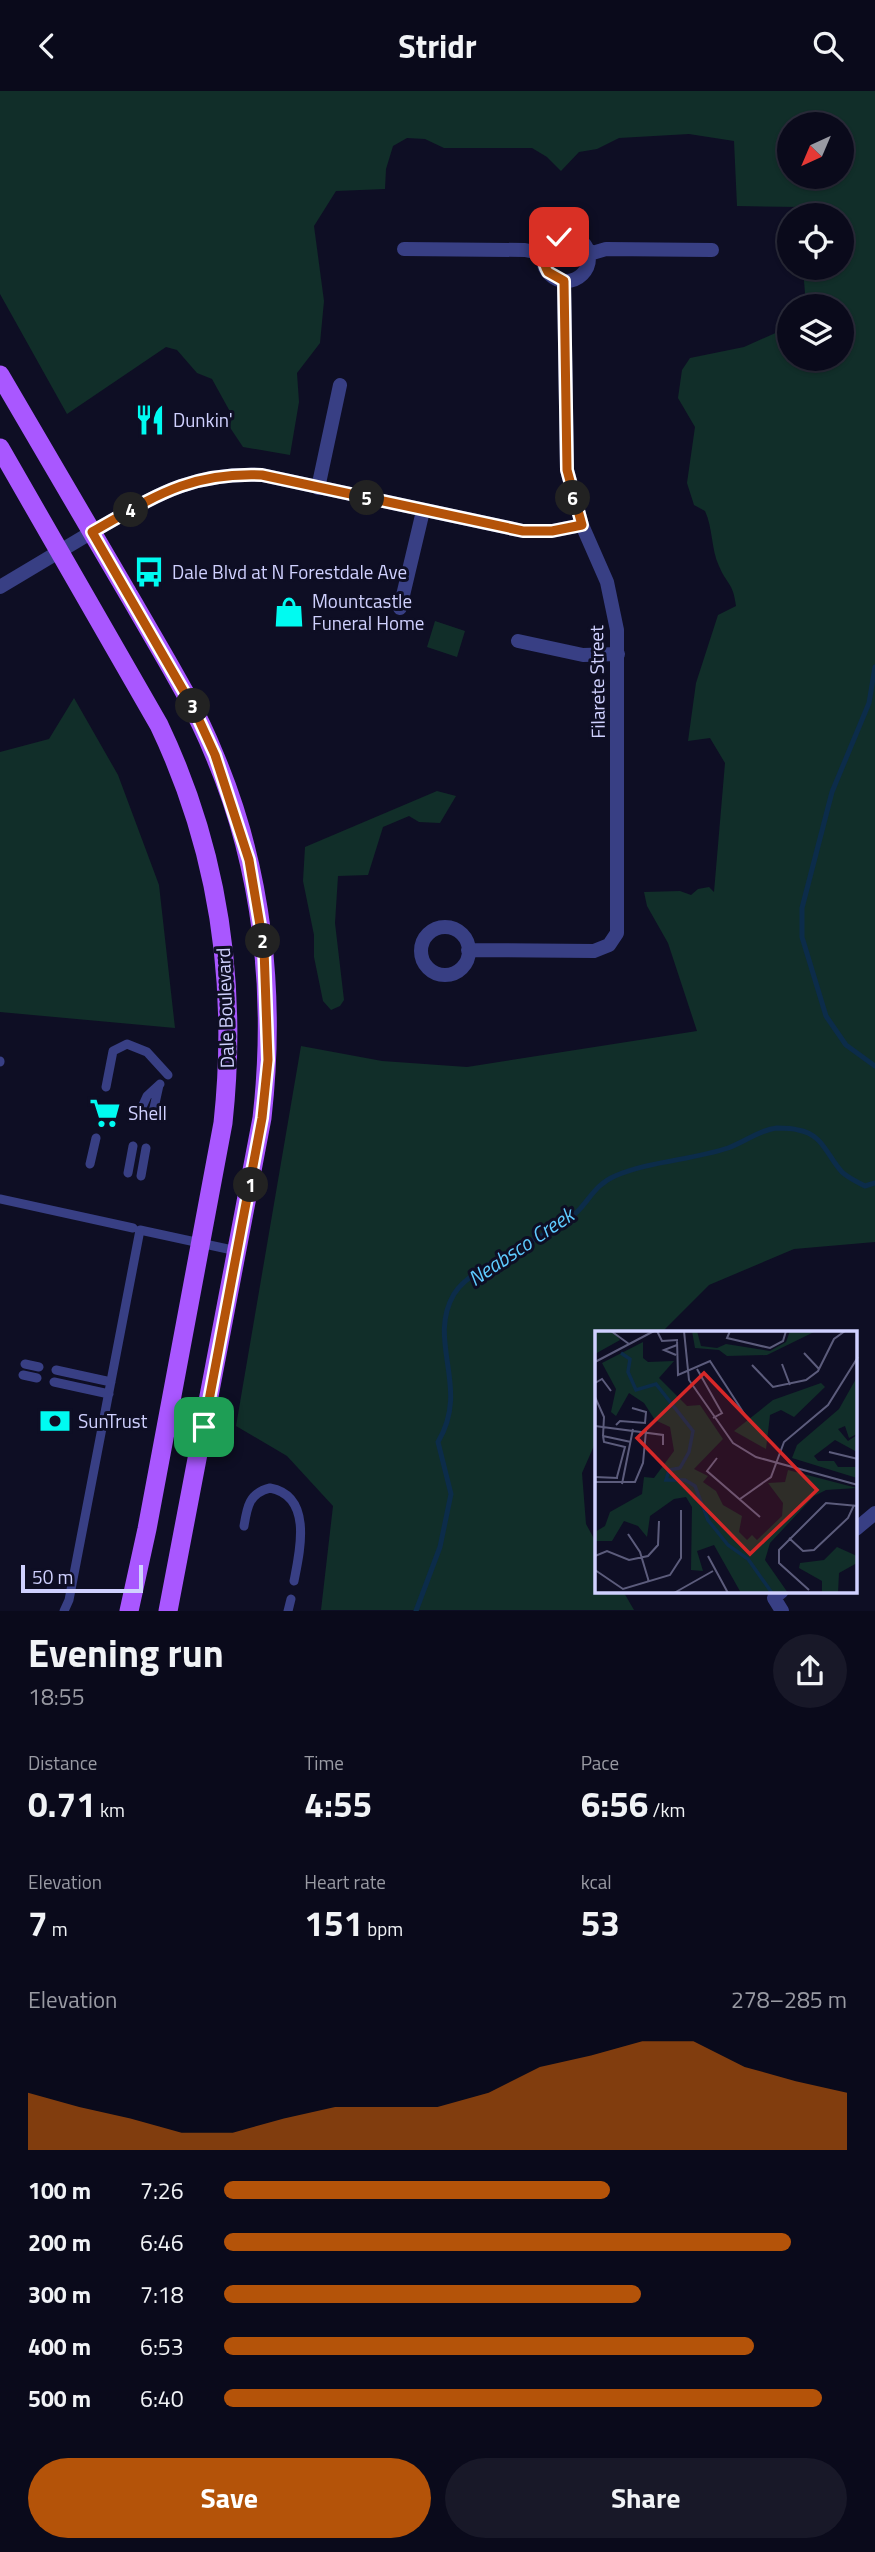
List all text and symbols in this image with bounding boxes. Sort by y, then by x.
text: Stridr [398,22,477,70]
icon: back [28,27,66,65]
icon: search [809,27,847,65]
north arrow [777,112,854,189]
map controls [777,112,854,371]
button: locate [777,203,854,280]
pin [529,207,589,267]
icon: check [540,218,578,256]
button: layers [777,294,854,371]
restaurant icon: Dunkin' [133,403,167,437]
place label: Dunkin' [173,405,233,434]
pin: 5 [350,481,384,515]
pin: 6 [556,481,590,515]
text: 5 [361,483,372,512]
text: 6 [567,483,578,512]
pin: 4 [114,493,148,527]
text: 4 [125,495,136,524]
bus stop icon: Dale Blvd at N Forestdale Ave [132,555,166,589]
place label: Dale Blvd at N Forestdale Ave [172,557,407,586]
place label: Mountcastle Funeral Home [312,586,424,637]
shop icon: Mountcastle Funeral Home [272,595,306,629]
street label: Filarete Street [581,625,612,739]
pin: 3 [176,689,210,723]
text: 3 [187,691,198,720]
pin: 2 [246,923,280,959]
text: 2 [257,926,268,955]
street label: Dale Boulevard [208,947,241,1069]
supermarket icon: Shell [88,1096,122,1130]
place label: Shell [128,1098,167,1127]
pin: 1 [233,1167,268,1203]
text: 1 [245,1170,256,1199]
water label: Neabsco Creek [461,1197,582,1294]
inset map [595,1331,858,1593]
pin [174,1397,234,1457]
bank icon: SunTrust [38,1404,72,1438]
place label: SunTrust [78,1406,148,1435]
icon: arrive [185,1408,223,1446]
scale bar [21,1561,144,1593]
text: 50 m [32,1562,73,1591]
text: Evening run [28,1624,224,1682]
button: share [773,1634,847,1708]
text: 18:55 [28,1679,85,1714]
text: Distance [28,1748,97,1777]
text: Time [304,1748,344,1777]
text: Pace [581,1748,619,1777]
text: 0.71 [28,1777,96,1831]
text: 4:55 [304,1777,372,1831]
text: 6:56 [581,1777,648,1831]
text: km [96,1795,125,1824]
text: /km [648,1795,685,1824]
text: Elevation [28,1867,102,1896]
text: Heart rate [304,1867,386,1896]
text: kcal [581,1867,612,1896]
text: 7 [28,1896,48,1950]
text: 151 [304,1896,363,1950]
text: 53 [581,1896,620,1950]
text: m [48,1914,68,1943]
text: bpm [363,1914,403,1943]
text: Elevation [28,1982,117,2017]
text: 278–285 m [731,1982,847,2017]
text: 100 m [28,2173,91,2208]
text: 7:26 [140,2173,184,2208]
text: 200 m [28,2225,91,2260]
text: 6:46 [140,2225,184,2260]
text: 300 m [28,2277,91,2312]
text: 7:18 [140,2277,184,2312]
text: 400 m [28,2329,91,2364]
text: 6:53 [140,2329,184,2364]
text: 500 m [28,2381,91,2416]
text: 6:40 [140,2381,184,2416]
button: Save [28,2458,431,2538]
button: Share [445,2458,847,2538]

